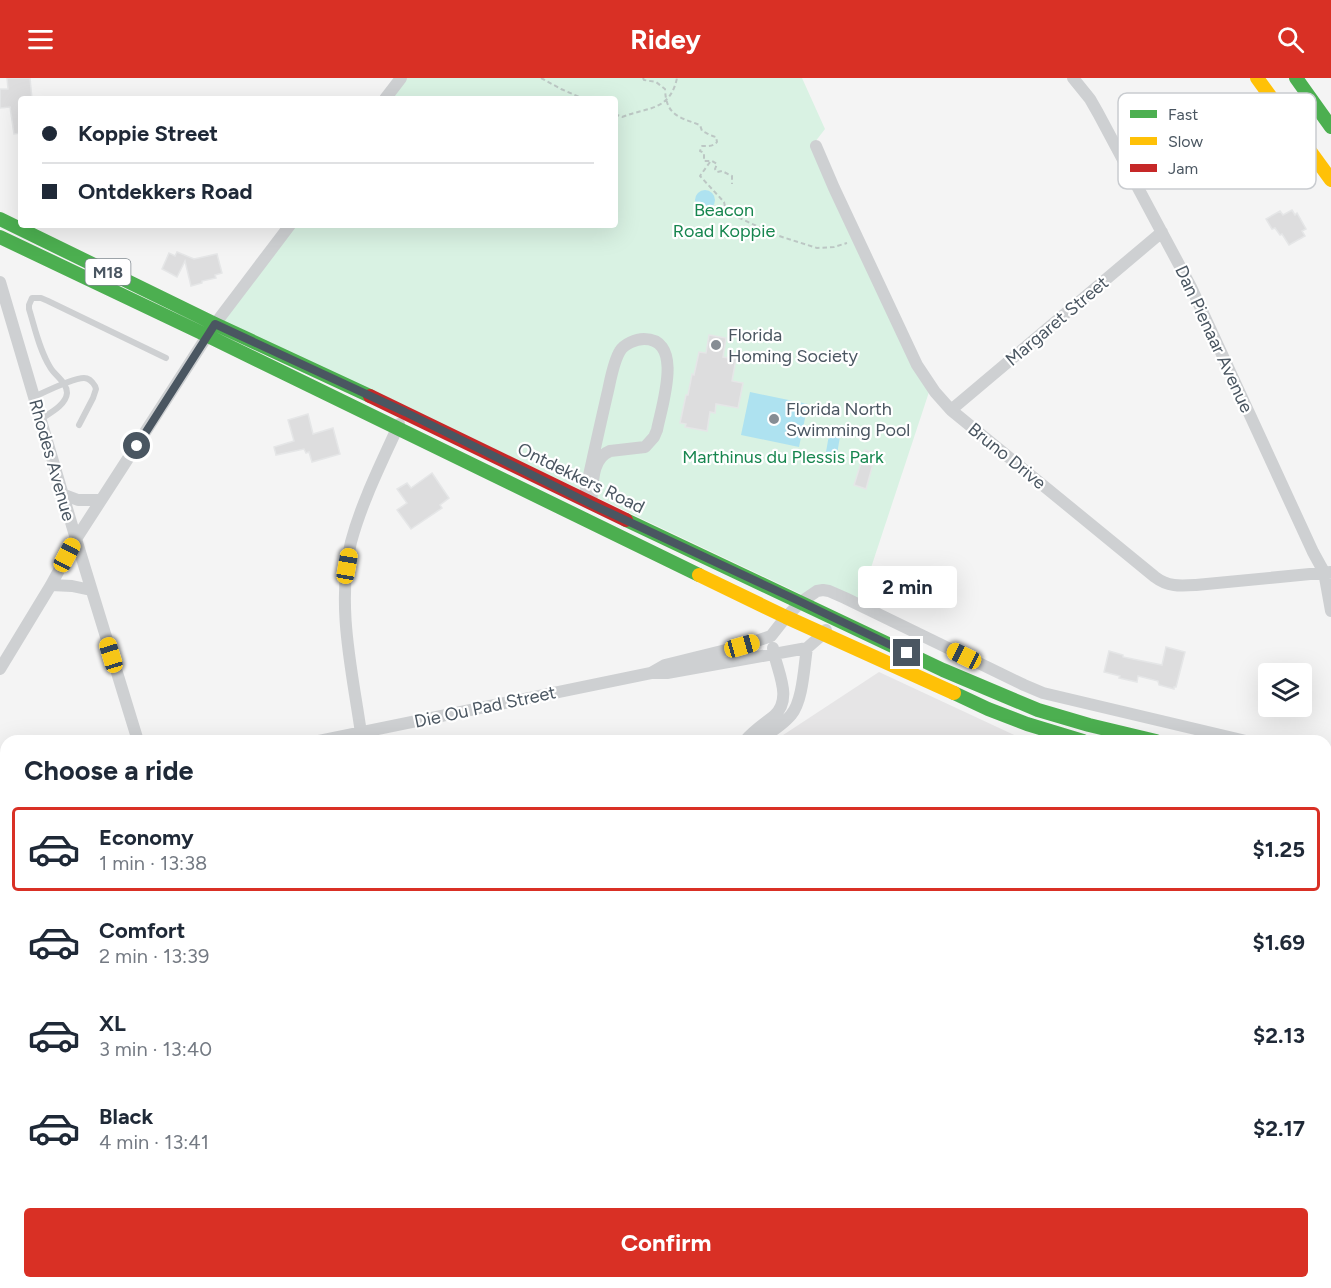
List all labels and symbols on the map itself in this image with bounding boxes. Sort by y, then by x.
legend [1118,93,1316,189]
text: Fast [1168,105,1198,124]
text: Slow [1168,132,1203,151]
text: Jam [1168,159,1198,178]
park label: Beacon Road Koppie [673,199,775,242]
road number: M18 [86,259,130,285]
street label: Dan Pienaar Avenue [1170,262,1258,416]
street label: Margaret Street [1001,271,1113,371]
place label: Florida Homing Society [728,324,859,367]
marker: Florida Homing Society [709,338,723,352]
street label: Rhodes Avenue [24,396,80,524]
place label: Florida North Swimming Pool [786,398,910,441]
marker: Florida North Swimming Pool [767,412,781,426]
street label: Bruno Drive [964,418,1050,494]
route start [123,432,150,459]
street label: Ontdekkers Road [514,438,648,518]
park label: Marthinus du Plessis Park [682,446,884,468]
car [51,535,83,575]
car [335,547,359,585]
callout: 2 min [858,566,956,608]
car [722,632,762,660]
car [97,635,125,675]
route end [893,639,920,666]
car [944,640,984,672]
street label: Die Ou Pad Street [412,681,558,733]

